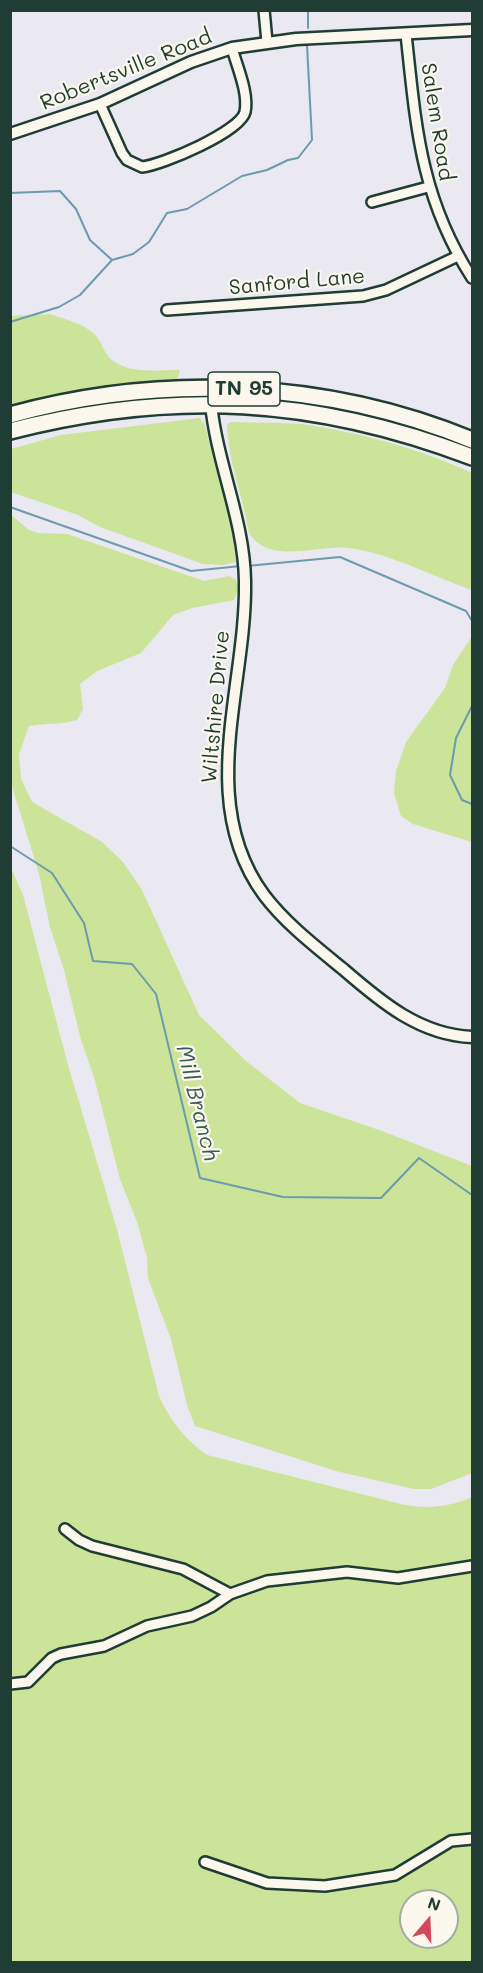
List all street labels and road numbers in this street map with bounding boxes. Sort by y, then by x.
street label: Robertsville Road [37,24,215,116]
street label: Salem Road [415,61,459,183]
street label: Sanford Lane [228,263,366,301]
road number: TN 95 [208,372,280,406]
street label: Wiltshire Drive [197,629,235,785]

